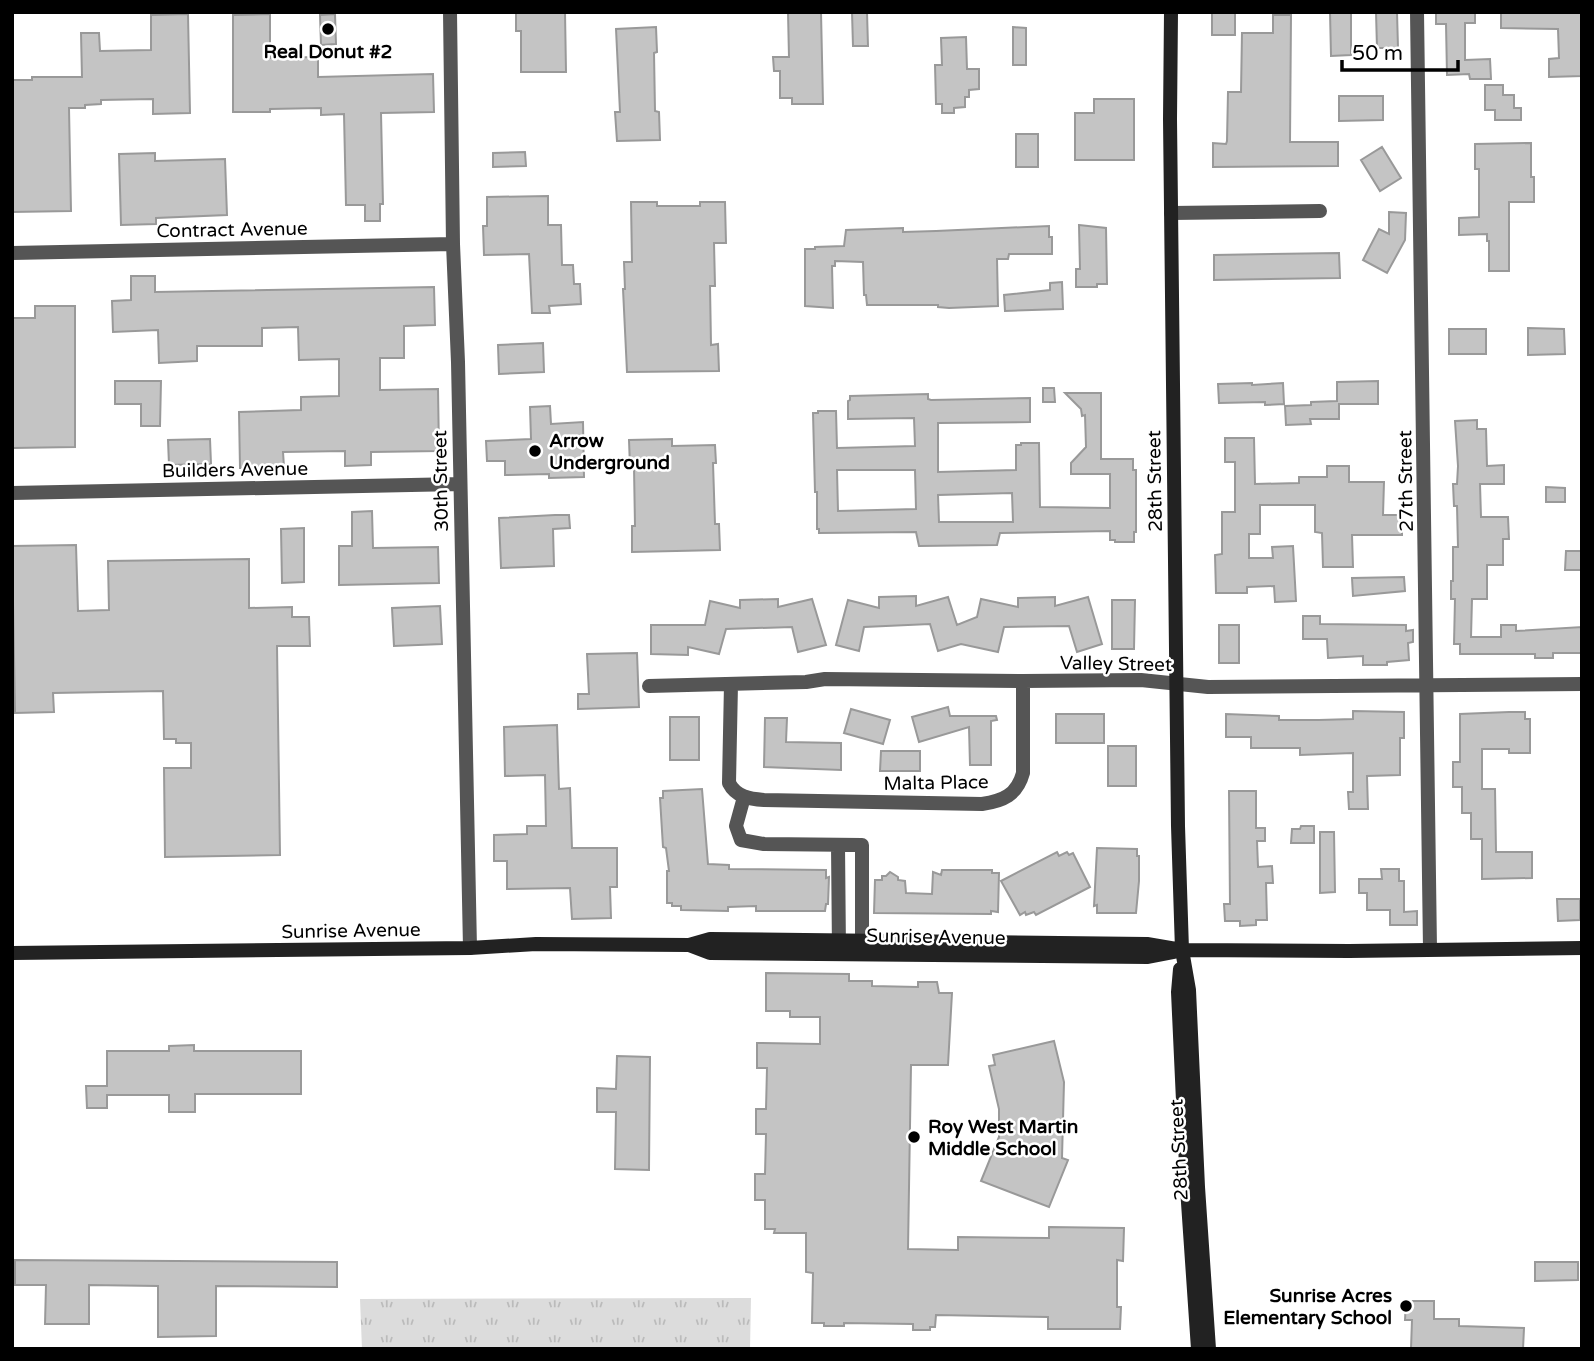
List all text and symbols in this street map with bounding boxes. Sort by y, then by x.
marker: Real Donut #2 [320,21,336,37]
scale bar [1342,28,1458,72]
place label: Real Donut #2 [264,41,392,63]
text: 50 m [1352,41,1403,66]
street label: Contract Avenue [156,218,308,242]
street label: 30th Street [429,430,453,532]
place label: Arrow Underground [549,430,670,475]
street label: 28th Street [1143,430,1167,532]
street label: 27th Street [1394,430,1418,532]
marker: Arrow Underground [527,443,543,459]
street label: Builders Avenue [162,458,308,482]
street label: Valley Street [1060,652,1172,676]
street label: Malta Place [883,771,989,795]
street label: Sunrise Avenue [281,919,421,943]
street label: Sunrise Avenue [866,925,1006,949]
street label: 28th Street [1165,1098,1193,1201]
place label: Roy West Martin Middle School [928,1116,1078,1160]
marker: Roy West Martin Middle School [906,1129,922,1145]
place label: Sunrise Acres Elementary School [1223,1285,1392,1330]
marker: Sunrise Acres Elementary School [1398,1298,1414,1314]

